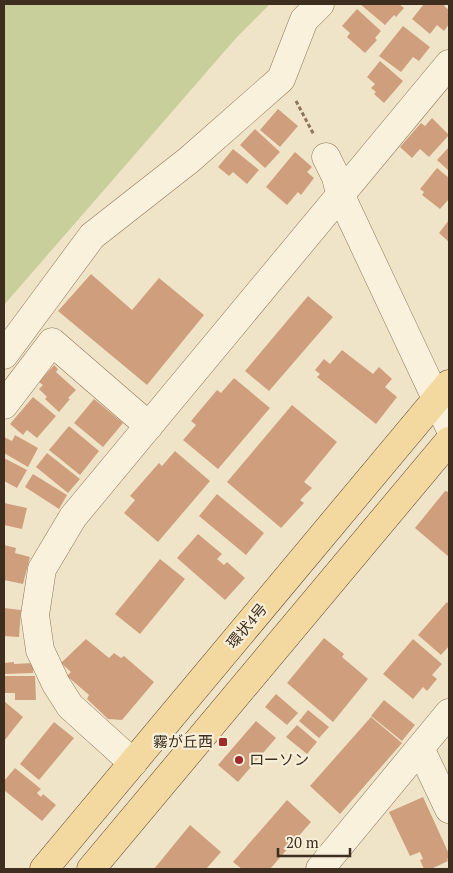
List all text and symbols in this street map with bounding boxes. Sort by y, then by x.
street label: 環状4号 [222,599,271,652]
place label: 霧が丘西 [153,731,213,751]
marker: 霧が丘西 [217,736,229,748]
place label: ローソン [249,749,309,769]
marker: ローソン [233,754,245,766]
scale bar [278,826,350,858]
text: 20 m [286,832,319,852]

